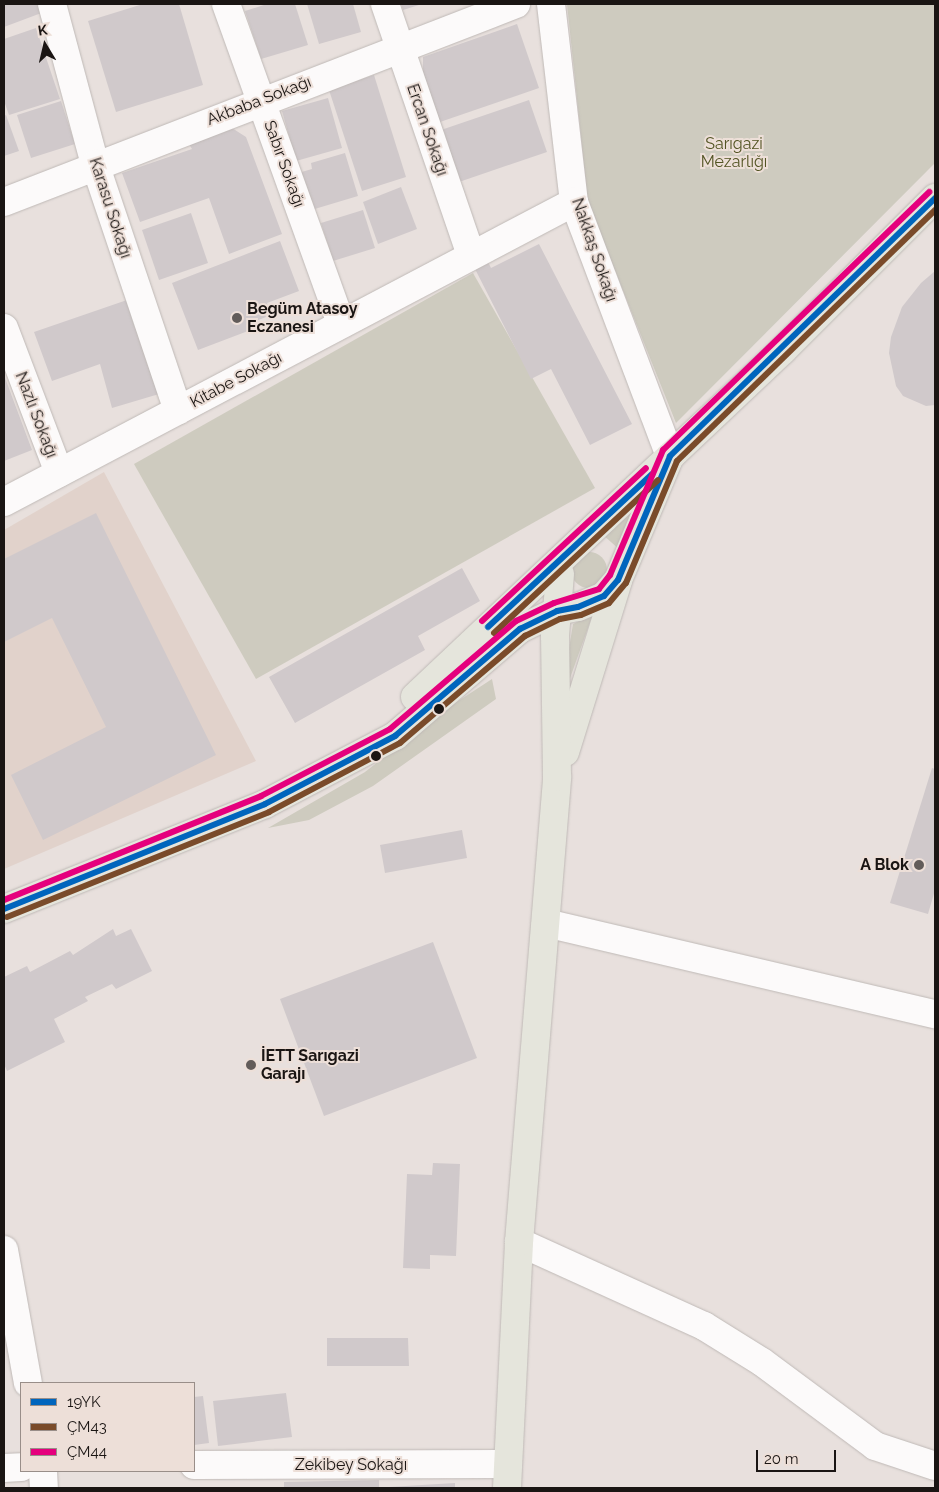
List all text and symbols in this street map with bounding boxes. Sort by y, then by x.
north arrow [20,20,70,70]
text: K [37,22,49,39]
street label: Akbaba Sokağı [204,72,314,130]
street label: Ercan Sokağı [402,82,452,178]
street label: Sabır Sokağı [259,118,309,210]
park label: Sarıgazi Mezarlığı [701,134,767,172]
street label: Karasu Sokağı [85,155,135,261]
street label: Nakkaş Sokağı [567,196,621,304]
place label: Begüm Atasoy Eczanesi [247,299,358,337]
marker: Begüm Atasoy Eczanesi [231,312,243,324]
street label: Kitabe Sokağı [187,348,285,412]
street label: Nazlı Sokağı [11,369,61,461]
unlabelled marker [434,704,444,714]
unlabelled marker [371,751,381,761]
place label: A Blok [860,855,909,875]
marker: A Blok [913,859,925,871]
place label: İETT Sarıgazi Garajı [261,1046,359,1084]
marker: İETT Sarıgazi Garajı [245,1059,257,1071]
legend [20,1382,195,1472]
text: 19YK [67,1393,101,1411]
text: ÇM43 [67,1418,107,1436]
scale bar [759,1440,839,1472]
text: ÇM44 [67,1443,107,1461]
text: 20 m [764,1450,799,1468]
street label: Zekibey Sokağı [295,1455,407,1475]

